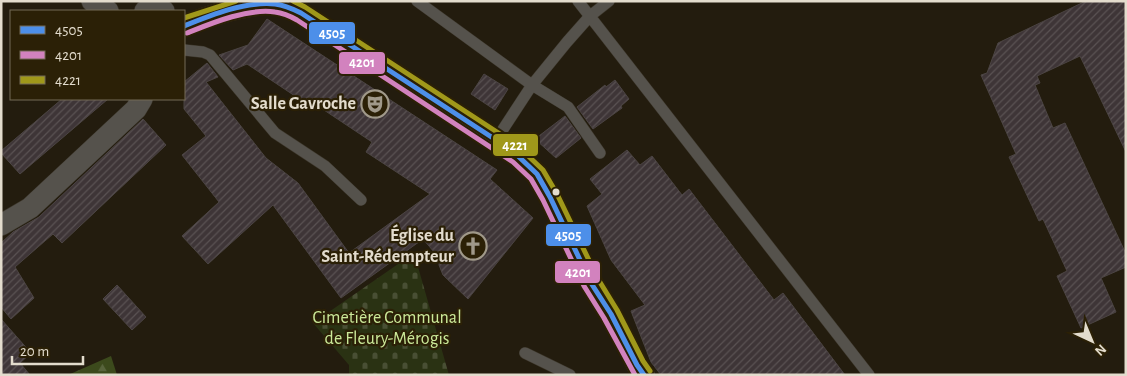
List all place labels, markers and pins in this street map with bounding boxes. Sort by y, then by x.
theatre icon: Salle Gavroche [360,89,390,119]
place label: Salle Gavroche [251,95,356,113]
unlabelled marker [551,187,561,197]
place label: Église du Saint-Rédempteur [321,224,455,266]
church icon: Église du Saint-Rédempteur [458,231,488,261]

